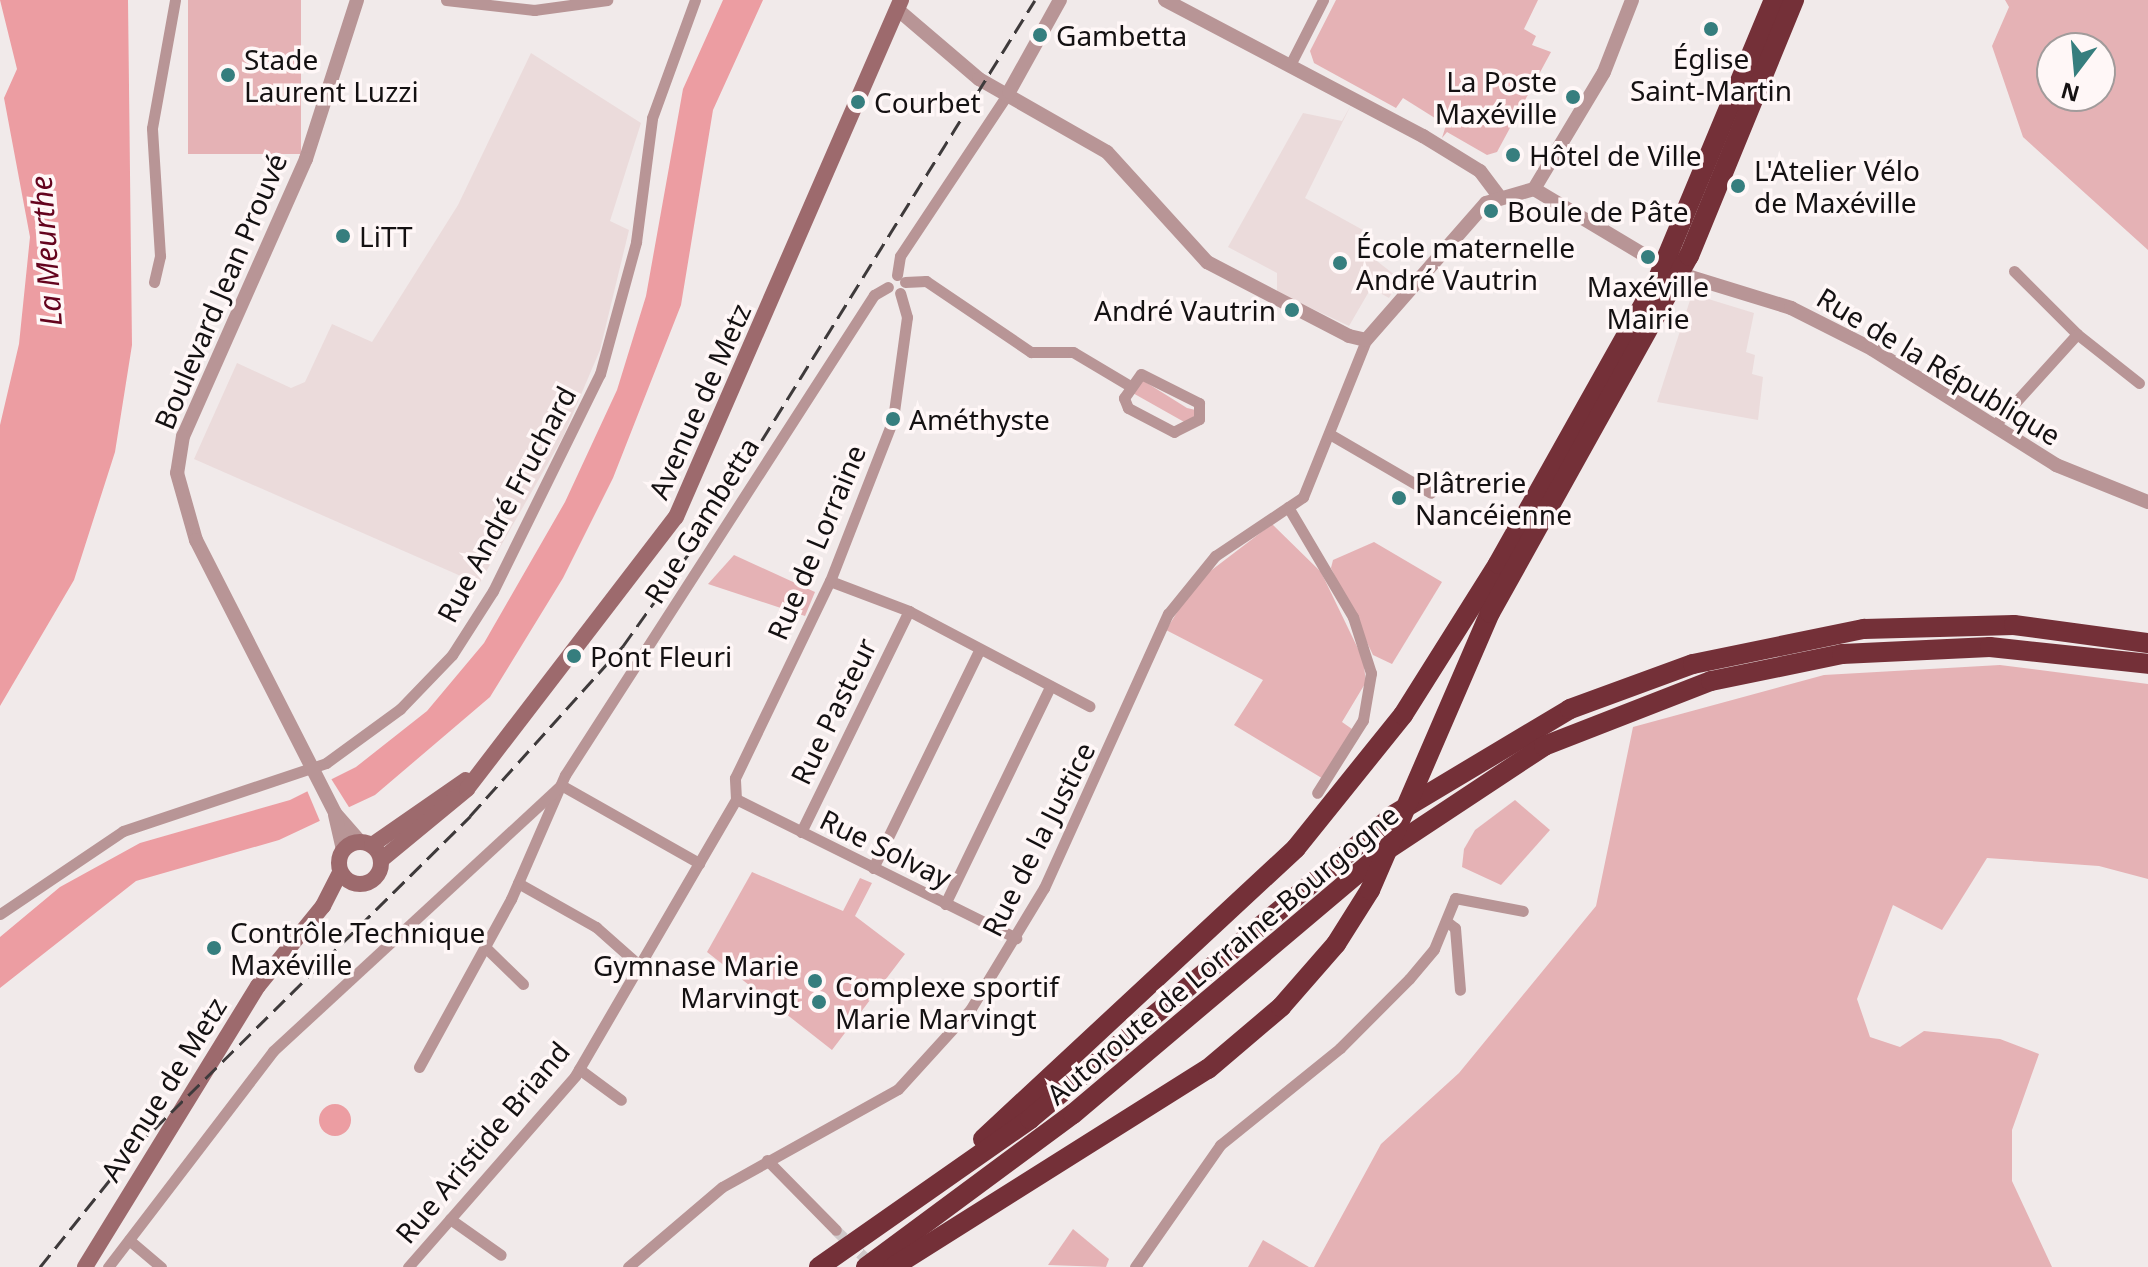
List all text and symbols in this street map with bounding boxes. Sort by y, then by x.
place label: Gambetta [1056,18,1187,52]
marker: Église Saint-Martin [1702,20,1720,38]
marker: Gambetta [1031,26,1049,44]
north arrow [2036,32,2116,112]
place label: Église Saint-Martin [1630,41,1792,107]
place label: Stade Laurent Luzzi [244,42,419,108]
place label: La Poste Maxéville [1435,64,1557,130]
marker: Stade Laurent Luzzi [219,66,237,84]
text: N [2057,76,2083,110]
place label: Courbet [874,85,981,119]
marker: La Poste Maxéville [1564,88,1582,106]
marker: Courbet [849,93,867,111]
place label: Hôtel de Ville [1529,138,1702,172]
marker: Hôtel de Ville [1504,146,1522,164]
street label: Boulevard Jean Prouvé [147,148,293,434]
place label: L'Atelier Vélo de Maxéville [1754,153,1920,219]
water label: La Meurthe [23,174,69,328]
marker: L'Atelier Vélo de Maxéville [1729,177,1747,195]
place label: Boule de Pâte [1507,194,1689,228]
marker: Boule de Pâte [1482,202,1500,220]
place label: LiTT [359,219,413,253]
marker: LiTT [334,227,352,245]
place label: École maternelle André Vautrin [1356,230,1575,296]
marker: Maxéville Mairie [1639,248,1657,266]
marker: École maternelle André Vautrin [1331,254,1349,272]
place label: Maxéville Mairie [1587,269,1709,335]
street label: Rue de la République [1811,280,2067,452]
place label: André Vautrin [1094,293,1276,327]
street label: Avenue de Metz [641,298,757,504]
marker: André Vautrin [1283,301,1301,319]
street label: Rue André Fruchard [430,380,582,628]
place label: Améthyste [909,402,1050,436]
marker: Améthyste [884,410,902,428]
street label: Rue Gambetta [637,431,765,609]
street label: Rue de Lorraine [760,440,872,644]
place label: Plâtrerie Nancéienne [1415,465,1572,531]
marker: Plâtrerie Nancéienne [1390,489,1408,507]
street label: Rue Pasteur [783,632,883,790]
place label: Pont Fleuri [590,639,732,673]
marker: Pont Fleuri [565,647,583,665]
street label: Rue de la Justice [975,736,1101,942]
street label: Autoroute de Lorraine-Bourgogne [1039,797,1405,1111]
street label: Rue Solvay [815,802,957,894]
place label: Contrôle Technique Maxéville [230,915,485,981]
marker: Contrôle Technique Maxéville [205,939,223,957]
place label: Gymnase Marie Marvingt [593,948,799,1014]
place label: Complexe sportif Marie Marvingt [835,969,1059,1035]
marker: Gymnase Marie Marvingt [806,972,824,990]
street label: Avenue de Metz [93,991,233,1187]
marker: Complexe sportif Marie Marvingt [810,993,828,1011]
street label: Rue Aristide Briand [388,1034,576,1250]

